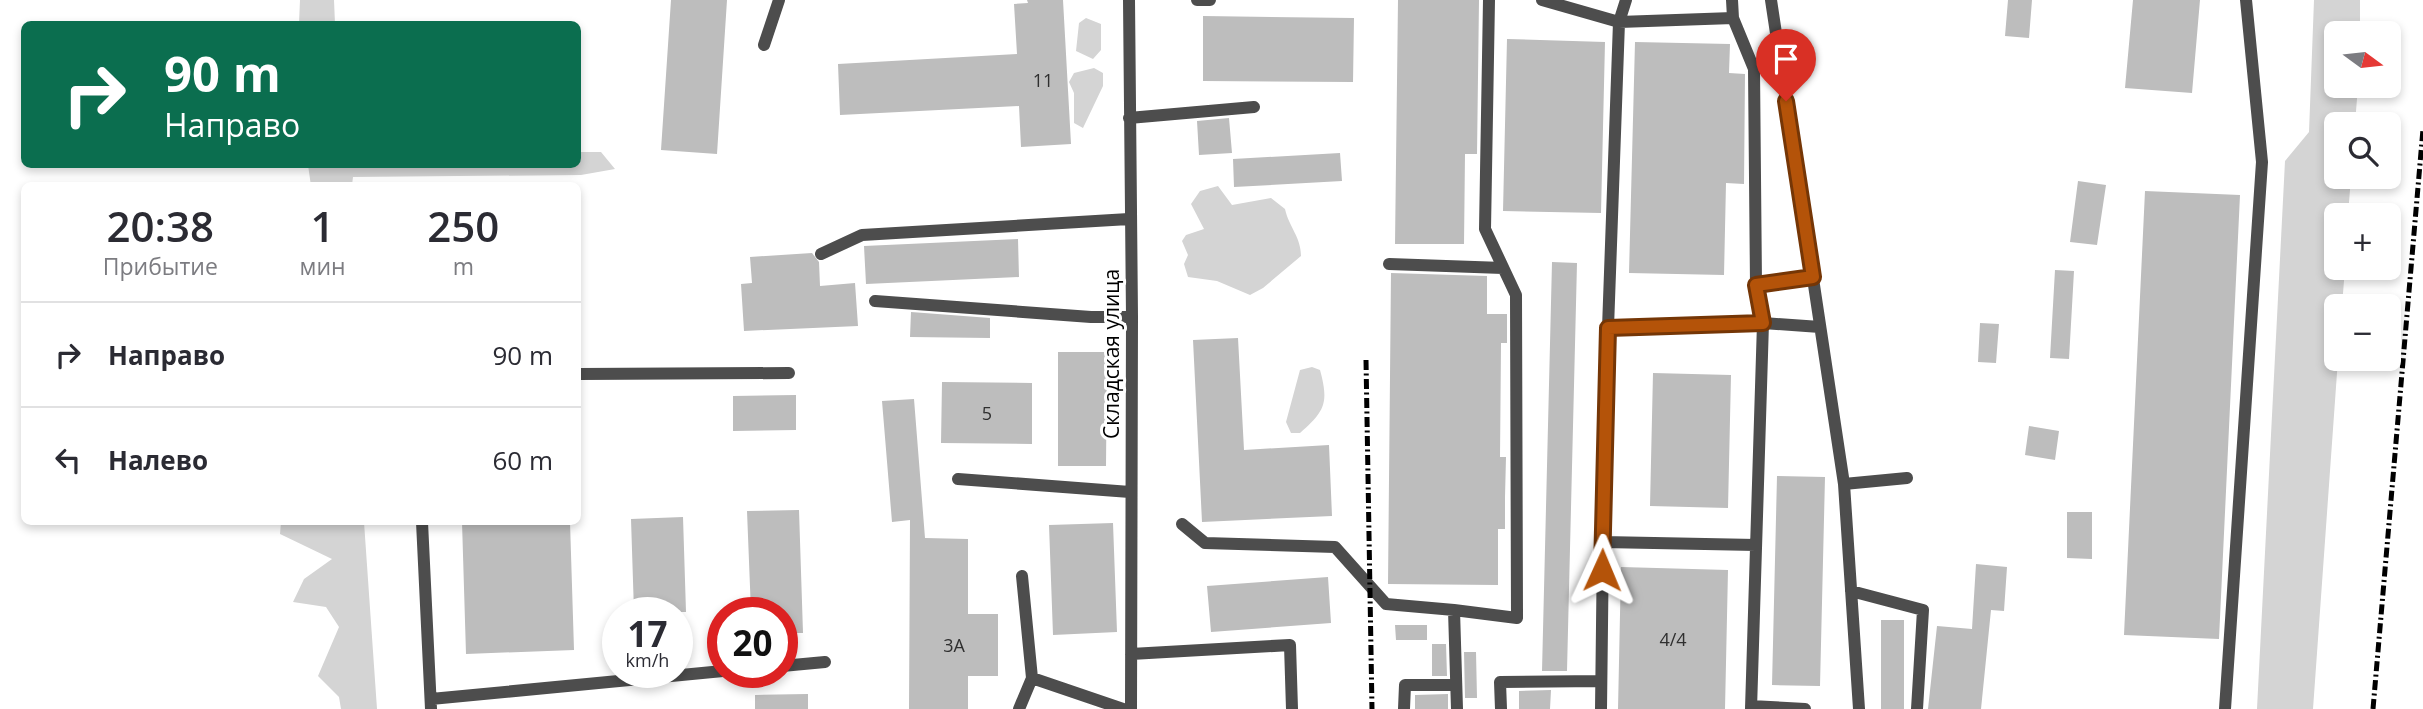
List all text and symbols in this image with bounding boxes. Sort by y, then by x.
north arrow [2324,21,2401,98]
map controls [2324,21,2401,371]
pin [1756,29,1816,101]
text: 90 m [164,40,281,106]
icon: arrive [1767,40,1805,78]
icon: right [49,49,140,140]
house number: 11 [1033,68,1053,92]
text: Направо [164,103,300,146]
button: search [2324,112,2401,189]
text: 20:38 [106,197,214,254]
text: 1 [311,197,335,254]
text: 250 [427,197,499,254]
button: + [2324,203,2401,280]
text: Прибытие [103,250,218,282]
text: мин [300,250,346,282]
text: m [453,250,474,282]
street label: Складская улица [1097,269,1125,439]
button: − [2324,294,2401,371]
icon: right [49,336,87,374]
text: Направо [108,337,225,373]
text: 90 m [492,337,553,373]
house number: 5 [982,401,992,425]
icon: left [49,441,87,479]
text: Налево [108,442,208,478]
text: 60 m [492,442,553,478]
position arrow [1565,533,1639,607]
speed limit sign: 20 [707,597,798,688]
text: 17 [627,610,668,657]
house number: 4/4 [1659,627,1687,651]
house number: 3А [943,633,965,657]
text: km/h [626,648,669,672]

